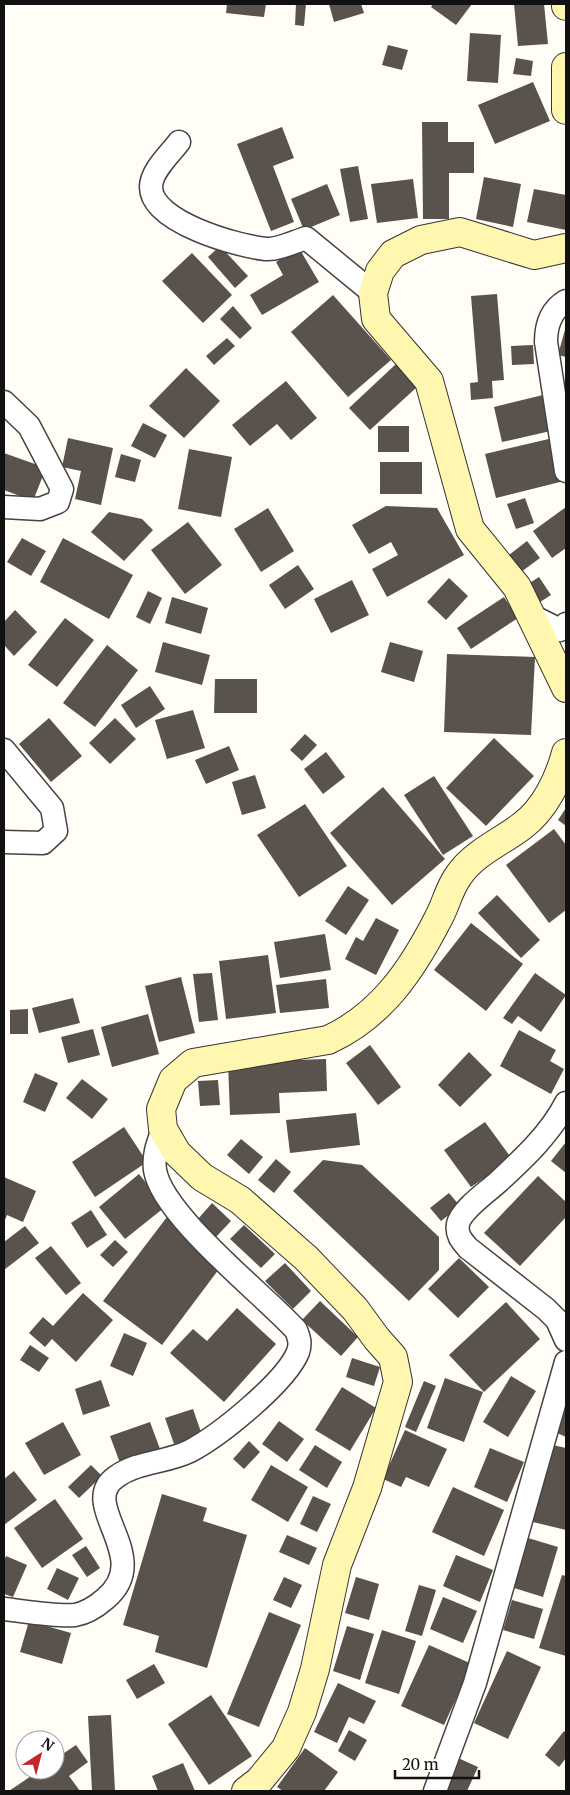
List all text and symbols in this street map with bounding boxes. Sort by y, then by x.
north arrow [15,1730,65,1780]
text: N [38,1734,57,1755]
scale bar [395,1748,479,1780]
text: 20 m [402,1755,439,1774]

